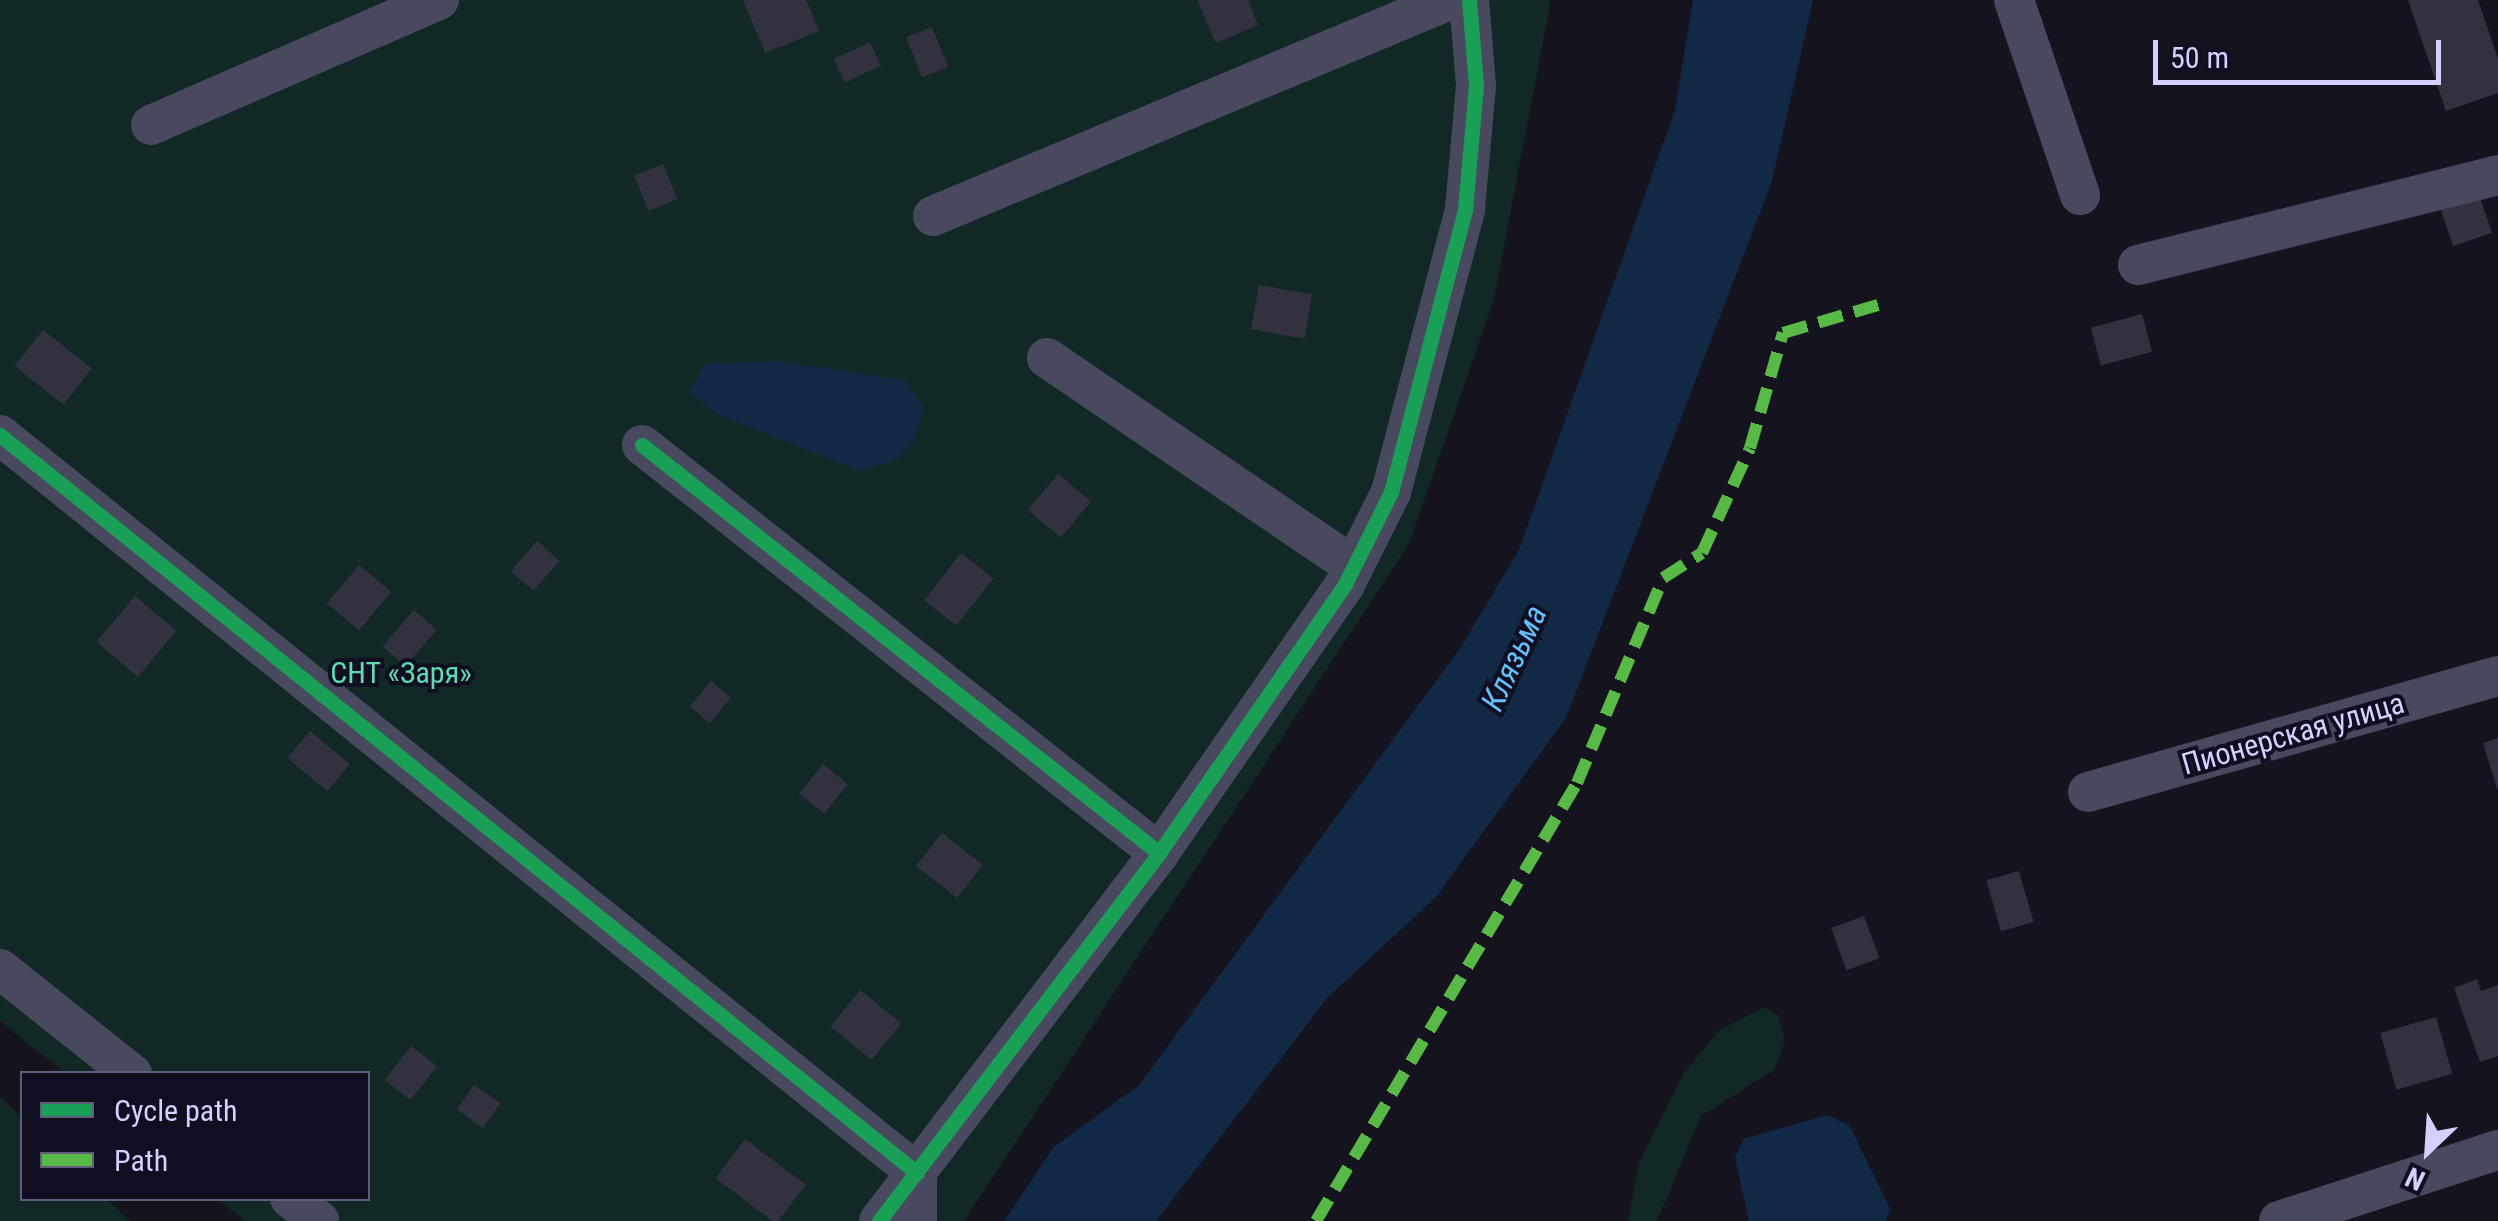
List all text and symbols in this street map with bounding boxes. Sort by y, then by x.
scale bar [2158,20,2446,82]
text: 50 m [2170,40,2229,75]
water label: Клязьма [1473,599,1555,717]
park label: СНТ «Заря» [330,655,472,691]
street label: Пионерская улица [2178,685,2408,783]
legend [20,1071,370,1201]
text: Cycle path [114,1093,238,1128]
north arrow [2378,1101,2478,1201]
text: Path [114,1143,168,1178]
text: N [2400,1160,2430,1197]

